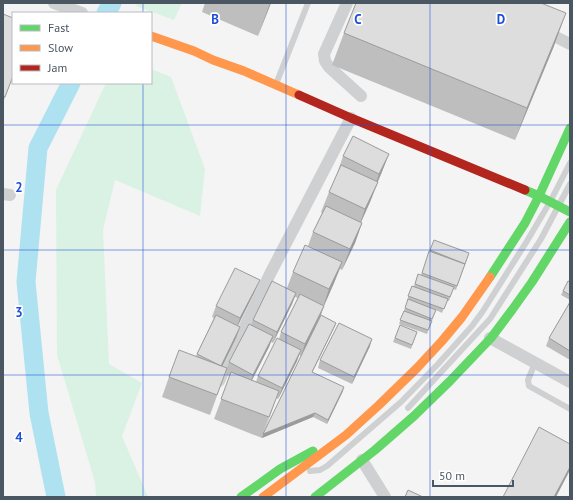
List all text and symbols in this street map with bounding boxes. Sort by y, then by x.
text: B [211,11,219,28]
text: C [354,11,362,28]
text: D [497,11,505,28]
legend [12,12,152,84]
text: Fast [48,20,69,35]
text: Slow [48,40,73,55]
text: Jam [47,60,67,75]
text: 2 [15,179,23,196]
text: 3 [15,304,23,321]
text: 4 [15,429,23,446]
scale bar [433,462,513,488]
text: 50 m [439,468,465,483]

